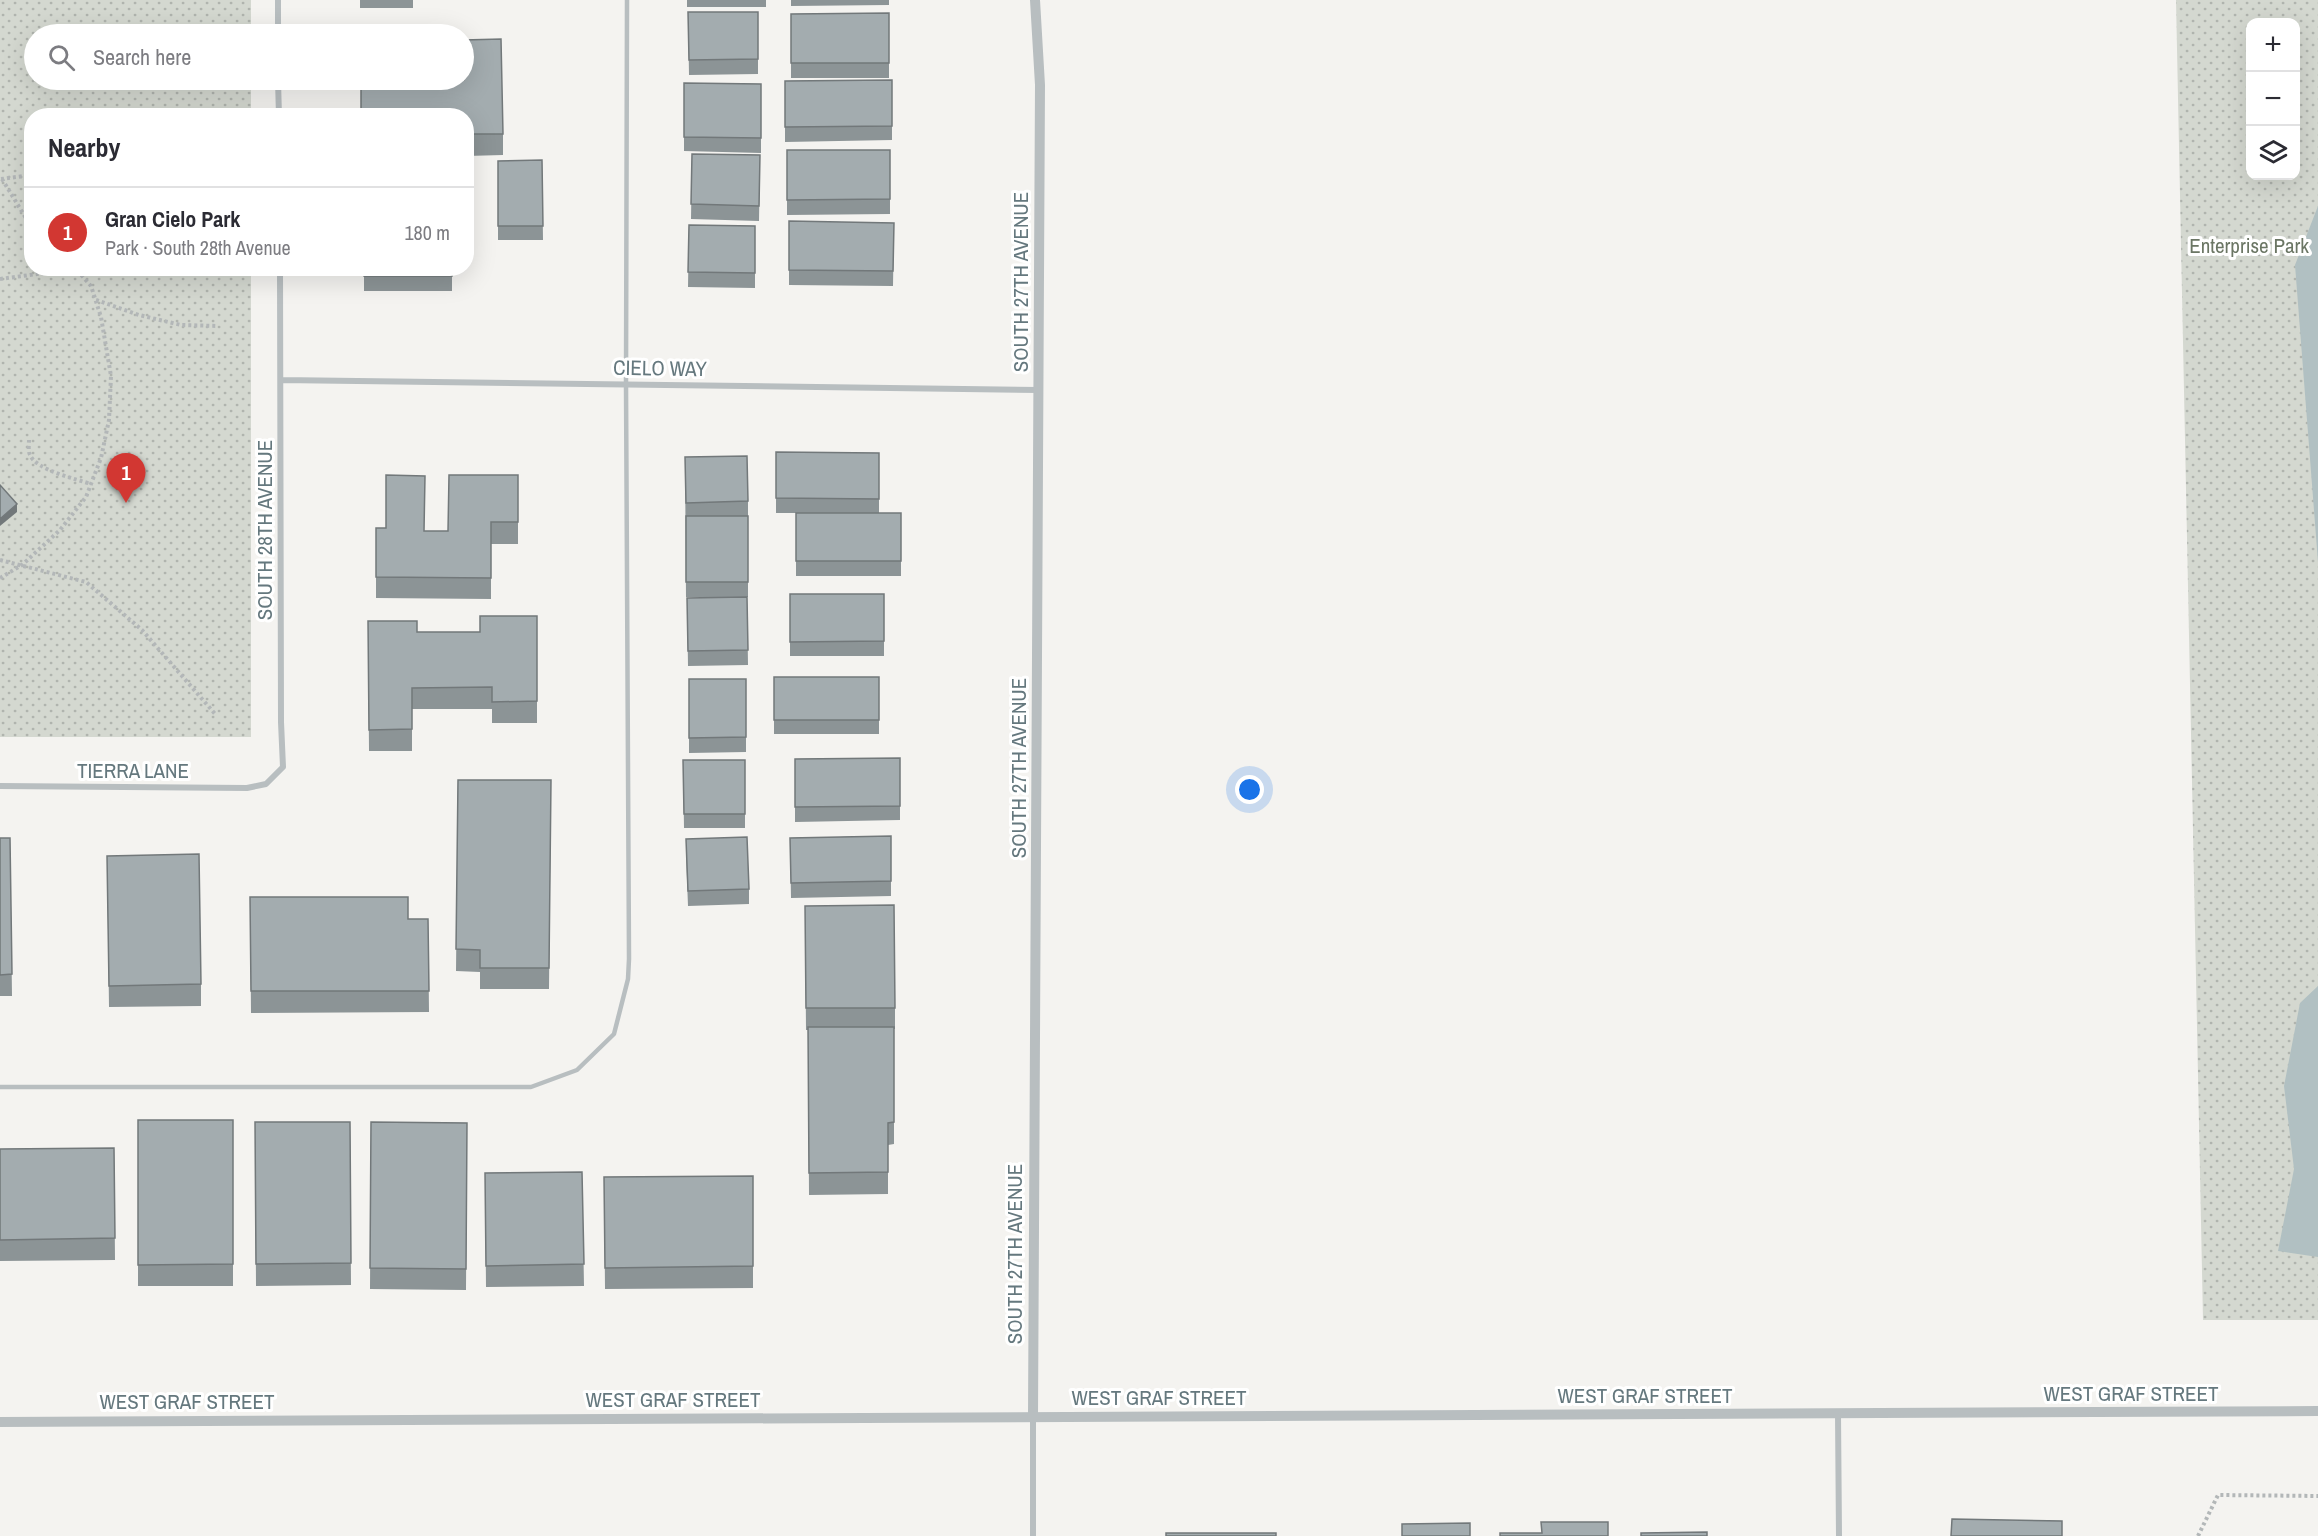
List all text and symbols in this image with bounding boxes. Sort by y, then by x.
map controls [2246,18,2300,180]
button: + [2246,18,2300,72]
search box [24,24,474,90]
icon: search [45,41,78,74]
text: Search here [93,42,191,72]
button: − [2246,72,2300,126]
button: layers [2246,126,2300,180]
text: Nearby [48,130,120,165]
street label: SOUTH 27TH AVENUE [1006,192,1035,372]
text: Gran Cielo Park [105,204,240,234]
text: 1 [63,219,72,246]
text: 180 m [404,219,450,246]
park label: Enterprise Park [2189,231,2309,260]
text: Park · South 28th Avenue [105,234,291,261]
street label: CIELO WAY [613,353,708,383]
street label: SOUTH 28TH AVENUE [250,440,279,620]
pin: 1 [106,454,146,503]
street label: SOUTH 27TH AVENUE [1004,678,1033,858]
street label: TIERRA LANE [77,756,189,785]
your location [1235,775,1264,804]
street label: SOUTH 27TH AVENUE [1000,1164,1029,1344]
street label: WEST GRAF STREET [2044,1379,2219,1408]
street label: WEST GRAF STREET [1558,1381,1733,1410]
street label: WEST GRAF STREET [1072,1383,1247,1412]
street label: WEST GRAF STREET [586,1385,761,1414]
street label: WEST GRAF STREET [100,1387,275,1416]

